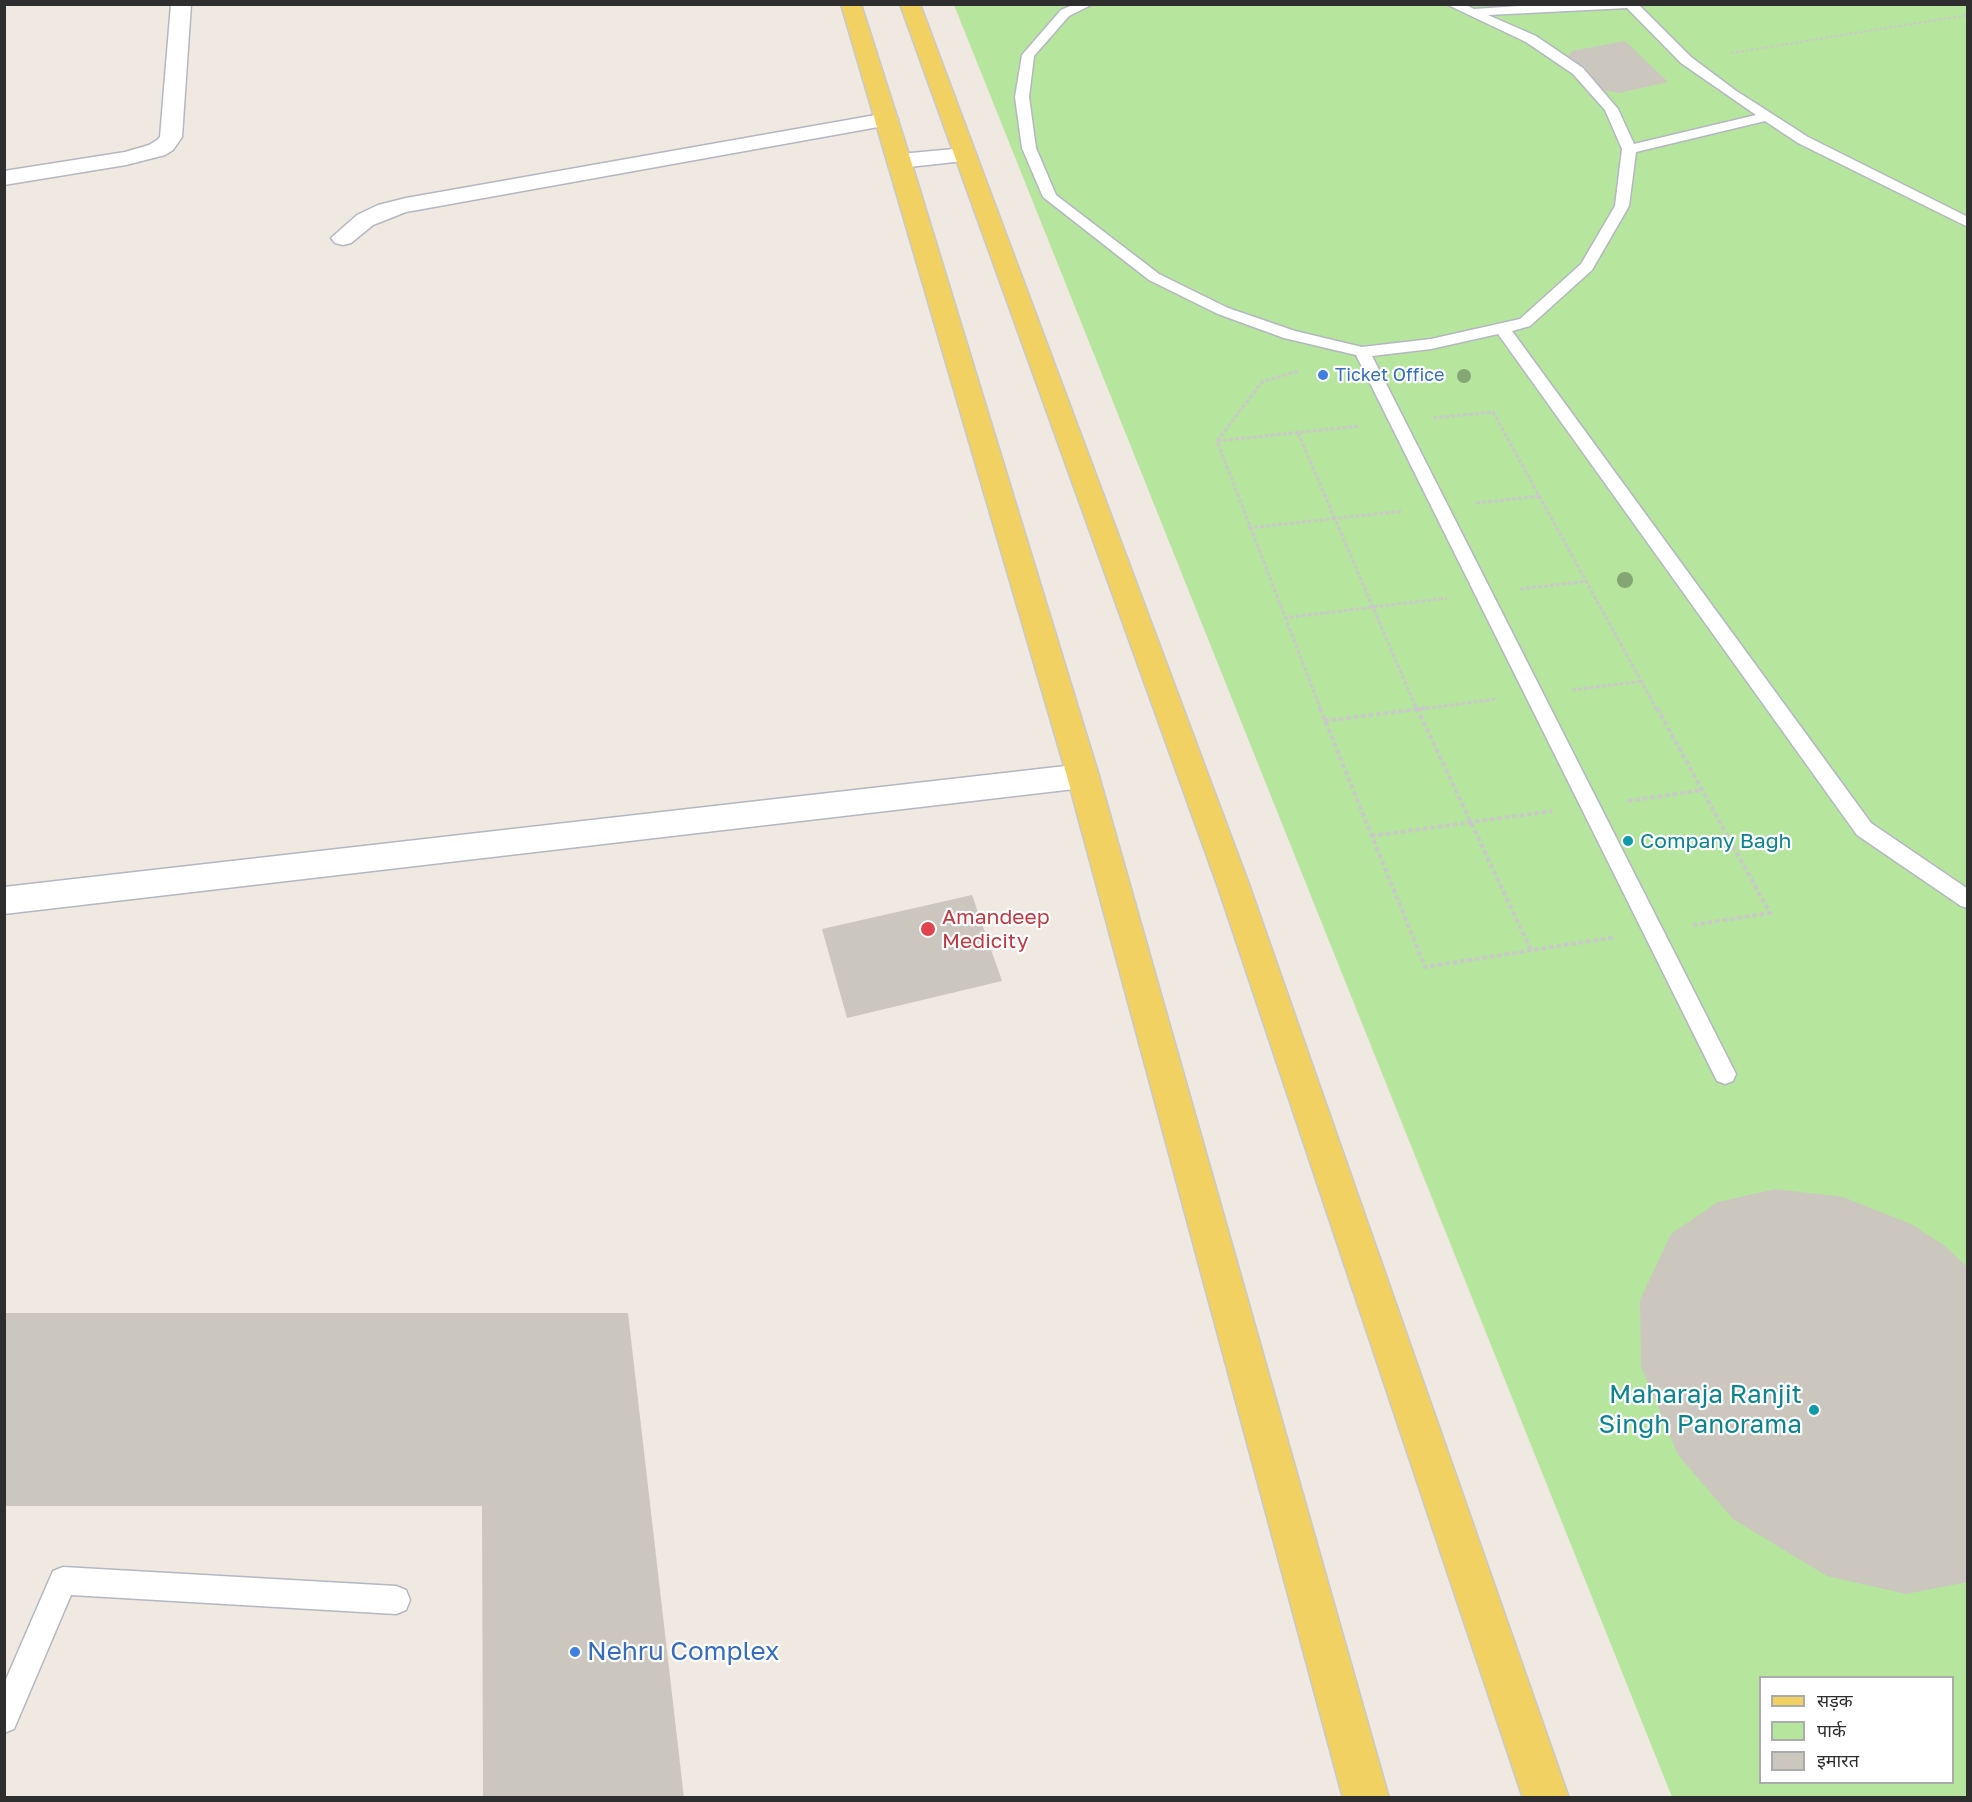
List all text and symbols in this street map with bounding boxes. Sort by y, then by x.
place label: Ticket Office [1335,364,1444,386]
marker: Ticket Office [1316,368,1330,382]
place label: Company Bagh [1640,828,1792,854]
marker: Company Bagh [1621,834,1635,848]
place label: Amandeep Medicity [942,904,1050,954]
marker: Amandeep Medicity [919,920,937,938]
place label: Maharaja Ranjit Singh Panorama [1599,1379,1802,1440]
marker: Maharaja Ranjit Singh Panorama [1807,1403,1821,1417]
place label: Nehru Complex [587,1636,779,1668]
marker: Nehru Complex [568,1645,582,1659]
legend [1759,1676,1954,1784]
text: सड़क [1817,1689,1853,1711]
text: पार्क [1817,1719,1846,1741]
text: इमारत [1817,1749,1859,1771]

